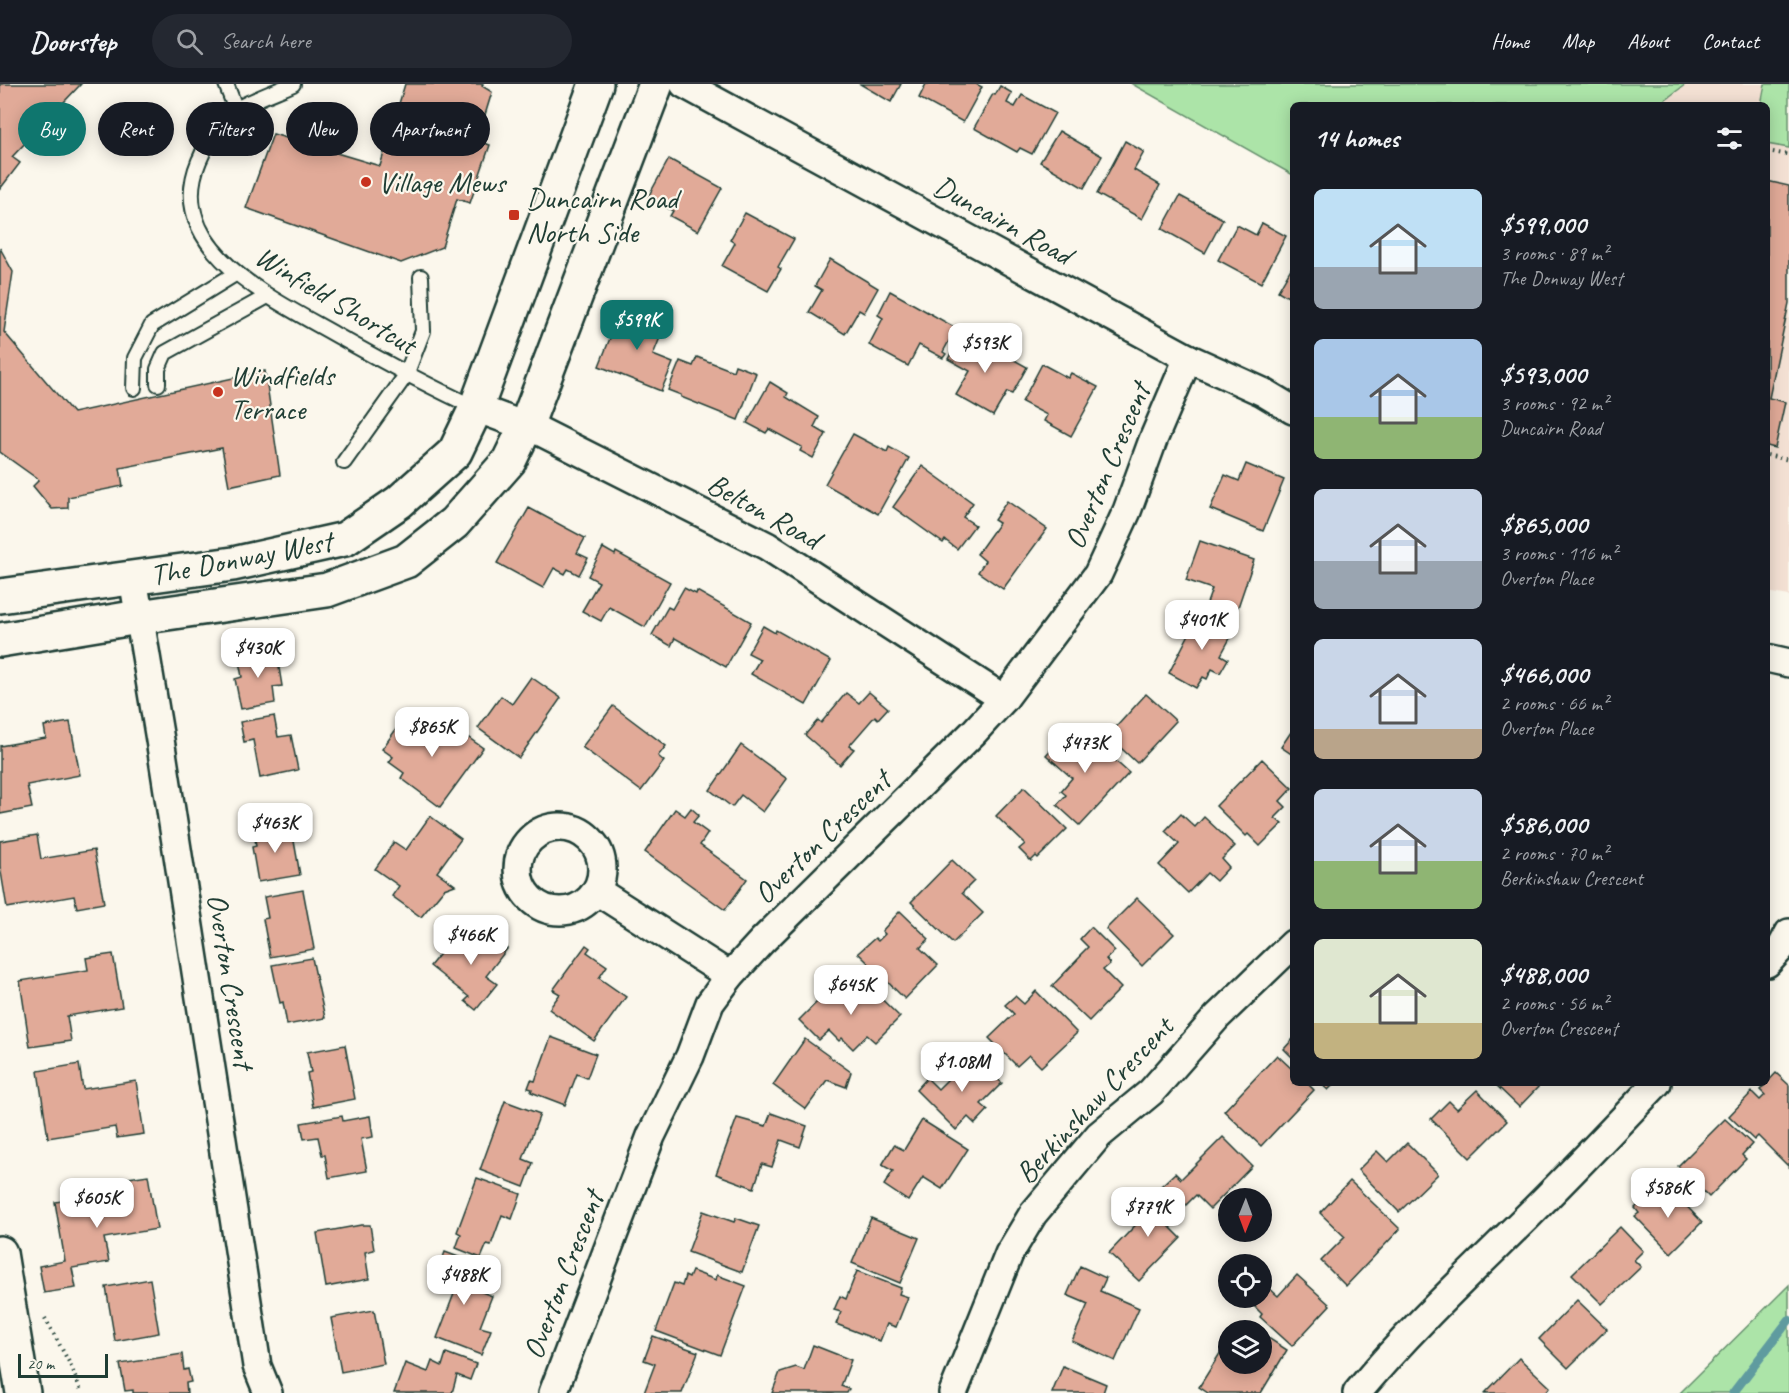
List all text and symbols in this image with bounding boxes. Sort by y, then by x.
search box [152,14,572,68]
text: Doorstep [30,24,116,59]
icon: search [173,25,206,58]
text: Search here [221,27,311,55]
text: Home [1491,28,1529,54]
text: Map [1562,28,1594,54]
text: About [1627,28,1669,54]
text: Contact [1702,28,1759,54]
chip: Buy [18,102,86,156]
chip: Rent [98,102,174,156]
chip: Filters [186,102,274,156]
chip: New [286,102,358,156]
chip: Apartment [370,102,490,156]
text: 14 homes [1314,122,1399,155]
icon: filters [1713,122,1746,155]
place label: Village Mews [378,163,508,201]
street label: Duncairn Road [927,167,1082,275]
marker: Village Mews [359,175,373,189]
place label: Duncairn Road North Side [526,179,682,251]
marker: Duncairn Road North Side [507,208,521,222]
text: $599,000 [1500,208,1586,241]
icon: home [1362,213,1434,285]
street label: Winfield Shortcut [248,237,426,365]
text: 3 rooms · 89 m² [1500,241,1608,266]
text: The Donway West [1500,266,1623,291]
pin: $599K [595,300,679,351]
text: $599K [614,307,660,332]
pin: $593K [943,323,1027,374]
text: $593K [962,330,1008,355]
place label: Windfields Terrace [230,356,337,428]
text: $593,000 [1500,358,1586,391]
icon: home [1362,363,1434,435]
street label: Overton Crescent [1055,374,1161,555]
marker: Windfields Terrace [211,385,225,399]
text: 3 rooms · 92 m² [1500,391,1608,416]
text: Duncairn Road [1500,416,1601,441]
street label: Belton Road [701,464,831,560]
text: $865,000 [1500,508,1587,541]
icon: home [1362,513,1434,585]
street label: The Donway West [147,521,339,594]
text: 3 rooms · 116 m² [1500,541,1617,566]
text: Overton Place [1500,566,1593,591]
pin: $401K [1160,600,1244,651]
text: $401K [1179,607,1225,632]
pin: $430K [216,628,300,679]
text: $430K [235,635,281,660]
text: $466,000 [1500,658,1588,691]
icon: home [1362,663,1434,735]
text: 2 rooms · 66 m² [1500,691,1608,716]
pin: $865K [390,707,474,758]
text: $865K [409,714,455,739]
text: Overton Place [1500,716,1593,741]
pin: $473K [1043,723,1127,774]
text: $473K [1062,730,1108,755]
street label: Overton Crescent [745,759,902,912]
pin: $463K [233,803,317,854]
text: $586,000 [1500,808,1587,841]
text: $463K [252,810,298,835]
icon: home [1362,813,1434,885]
text: 2 rooms · 70 m² [1500,841,1608,866]
text: Berkinshaw Crescent [1500,866,1643,891]
street label: Overton Crescent [198,891,264,1075]
pin: $466K [429,915,513,966]
text: $466K [448,922,495,947]
text: $488,000 [1500,958,1587,991]
icon: home [1362,963,1434,1035]
pin: $645K [809,965,893,1016]
text: $645K [828,972,874,997]
text: 2 rooms · 56 m² [1500,991,1608,1016]
street label: Berkinshaw Crescent [1007,1006,1183,1191]
text: Overton Crescent [1500,1016,1618,1041]
pin: $1.08M [913,1042,1011,1093]
text: $1.08M [935,1049,989,1074]
pin: $586K [1626,1168,1710,1219]
text: $586K [1645,1175,1691,1200]
pin: $605K [55,1178,139,1229]
street label: Overton Crescent [514,1182,614,1364]
text: $605K [74,1185,120,1210]
pin: $779K [1106,1187,1190,1238]
north arrow [1218,1188,1272,1242]
map controls [1218,1188,1272,1374]
text: $779K [1125,1194,1171,1219]
button: locate [1218,1254,1272,1308]
pin: $488K [422,1255,506,1306]
text: $488K [441,1262,487,1287]
button: layers [1218,1320,1272,1374]
scale bar [18,1351,108,1378]
text: 20 m [27,1354,54,1374]

